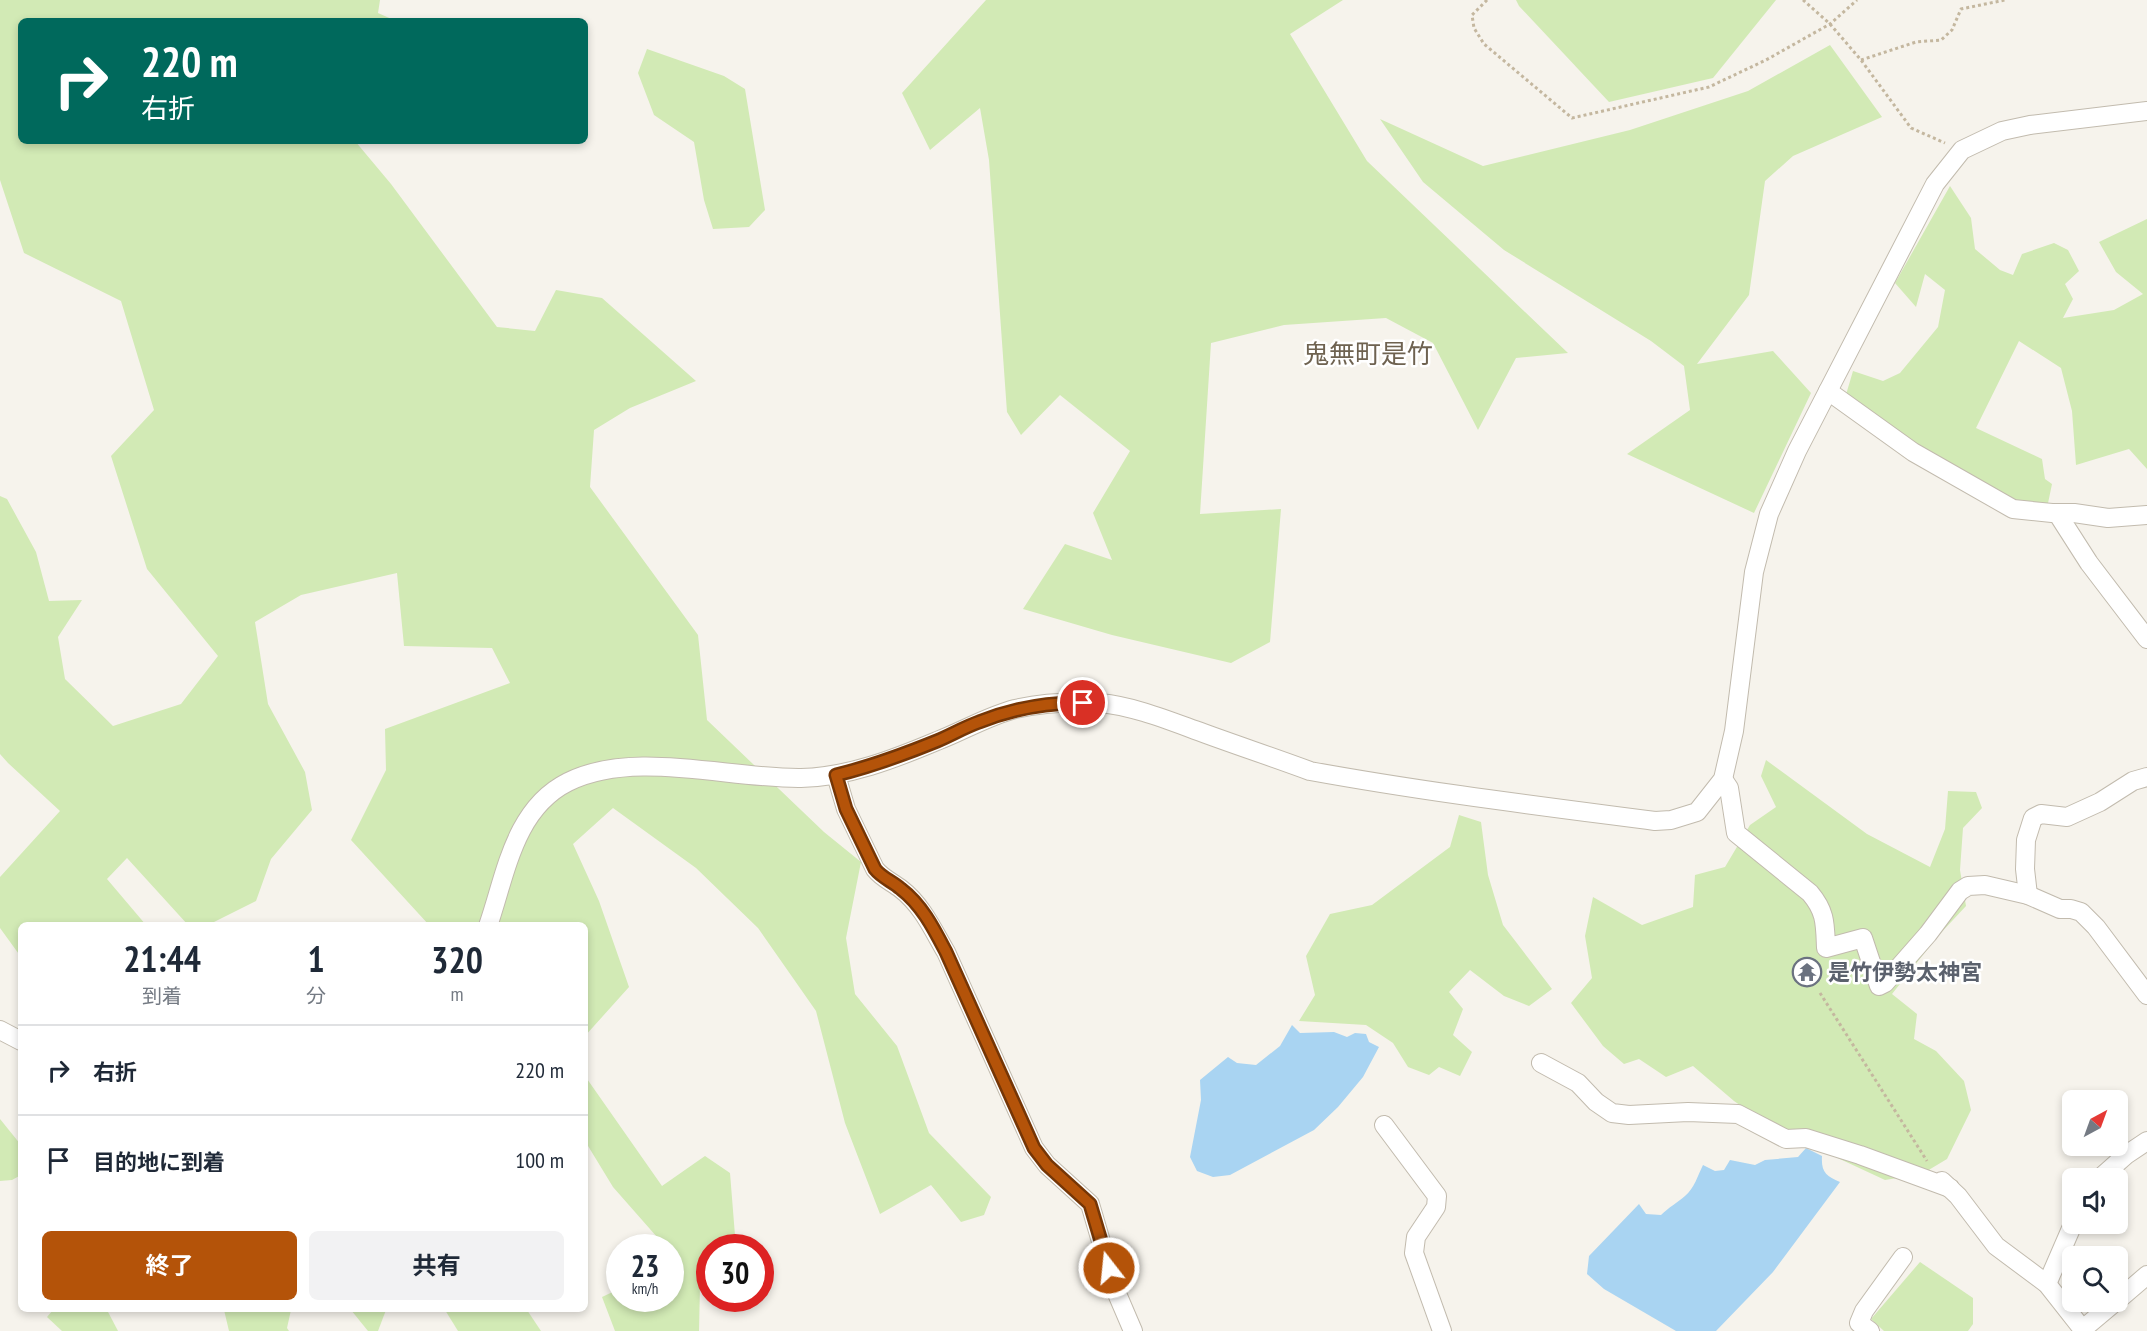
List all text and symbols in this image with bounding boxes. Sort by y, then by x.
text: 220 m [141,34,238,89]
icon: right [42,42,120,120]
text: 右折 [141,91,195,125]
district label: 鬼無町是竹 [1303,337,1433,370]
pin [1057,677,1108,728]
icon: arrive [1066,686,1099,719]
text: 21:44 [123,935,201,982]
text: 1 [308,935,325,982]
text: 320 [431,936,483,983]
temple icon: 是竹伊勢太神宮 [1791,956,1823,988]
place label: 是竹伊勢太神宮 [1828,958,1982,986]
text: m [451,981,464,1007]
text: 到着 [142,983,182,1009]
text: 分 [306,983,326,1009]
icon: right [42,1054,75,1087]
text: 220 m [515,1056,564,1084]
text: 右折 [93,1058,137,1086]
north arrow [2062,1090,2128,1156]
map controls [2062,1090,2128,1312]
icon: arrive [42,1144,75,1177]
text: 100 m [515,1146,564,1174]
text: 目的地に到着 [93,1148,225,1176]
button: sound [2062,1168,2128,1234]
button: 終了 [42,1231,297,1300]
button: 共有 [309,1231,564,1300]
speed limit sign: 30 [696,1234,774,1312]
position arrow [1077,1236,1141,1300]
text: 23 [631,1246,659,1285]
button: search [2062,1246,2128,1312]
text: km/h [632,1279,658,1298]

